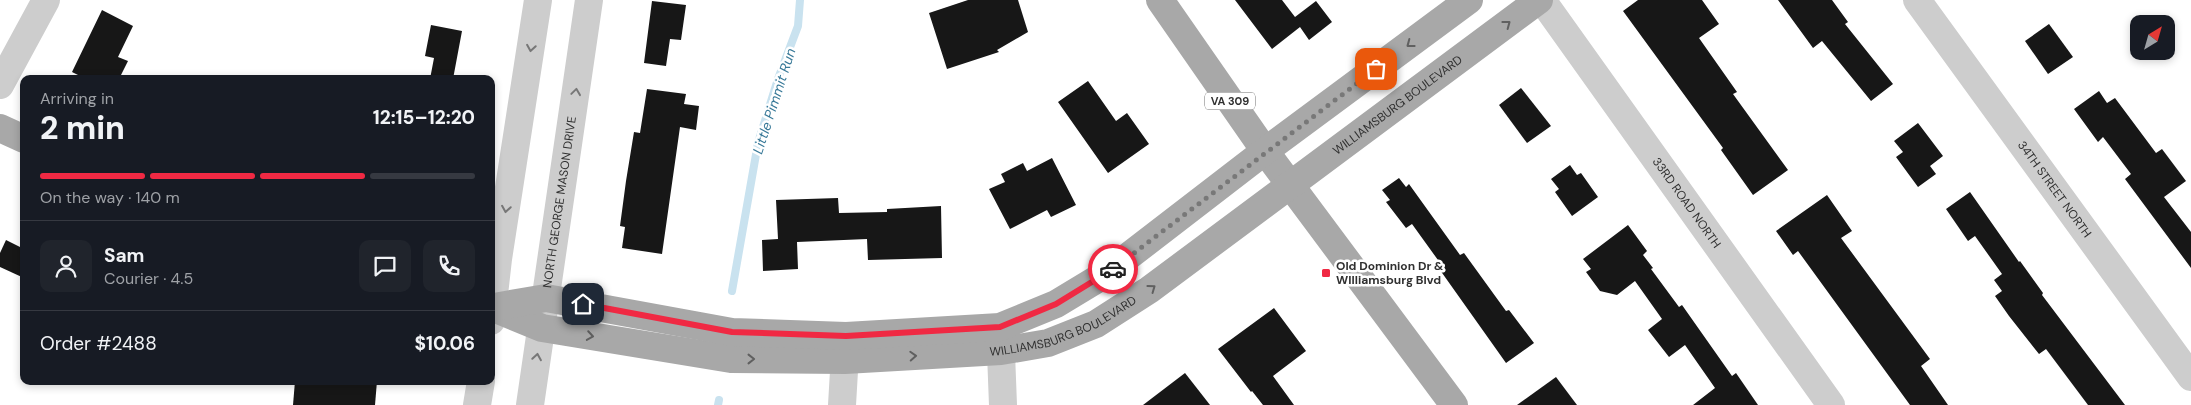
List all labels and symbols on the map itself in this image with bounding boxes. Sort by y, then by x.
north arrow [2130,15,2175,60]
one-way arrow [1501,22,1510,30]
one-way arrow [1406,38,1416,47]
one-way arrow [526,44,536,53]
water label: Little Pimmit Run [748,46,800,156]
pin [1355,48,1397,90]
street label: WILLIAMSBURG BOULEVARD [1330,52,1465,158]
one-way arrow [570,88,581,96]
road number: VA 309 [1205,92,1255,110]
street label: NORTH GEORGE MASON DRIVE [539,115,580,289]
street label: 34TH STREET NORTH [2014,138,2095,241]
street label: 33RD ROAD NORTH [1649,154,1724,251]
one-way arrow [501,205,512,213]
courier [1088,244,1138,294]
place label: Old Dominion Dr & WIlliamsburg Blvd [1336,258,1444,288]
marker: Old Dominion Dr & WIlliamsburg Blvd [1320,267,1332,279]
pin [562,283,604,325]
one-way arrow [1146,285,1156,294]
street label: WILLIAMSBURG BOULEVARD [989,292,1139,360]
one-way arrow [586,330,594,341]
one-way arrow [909,351,917,362]
one-way arrow [532,352,542,361]
one-way arrow [747,354,755,365]

